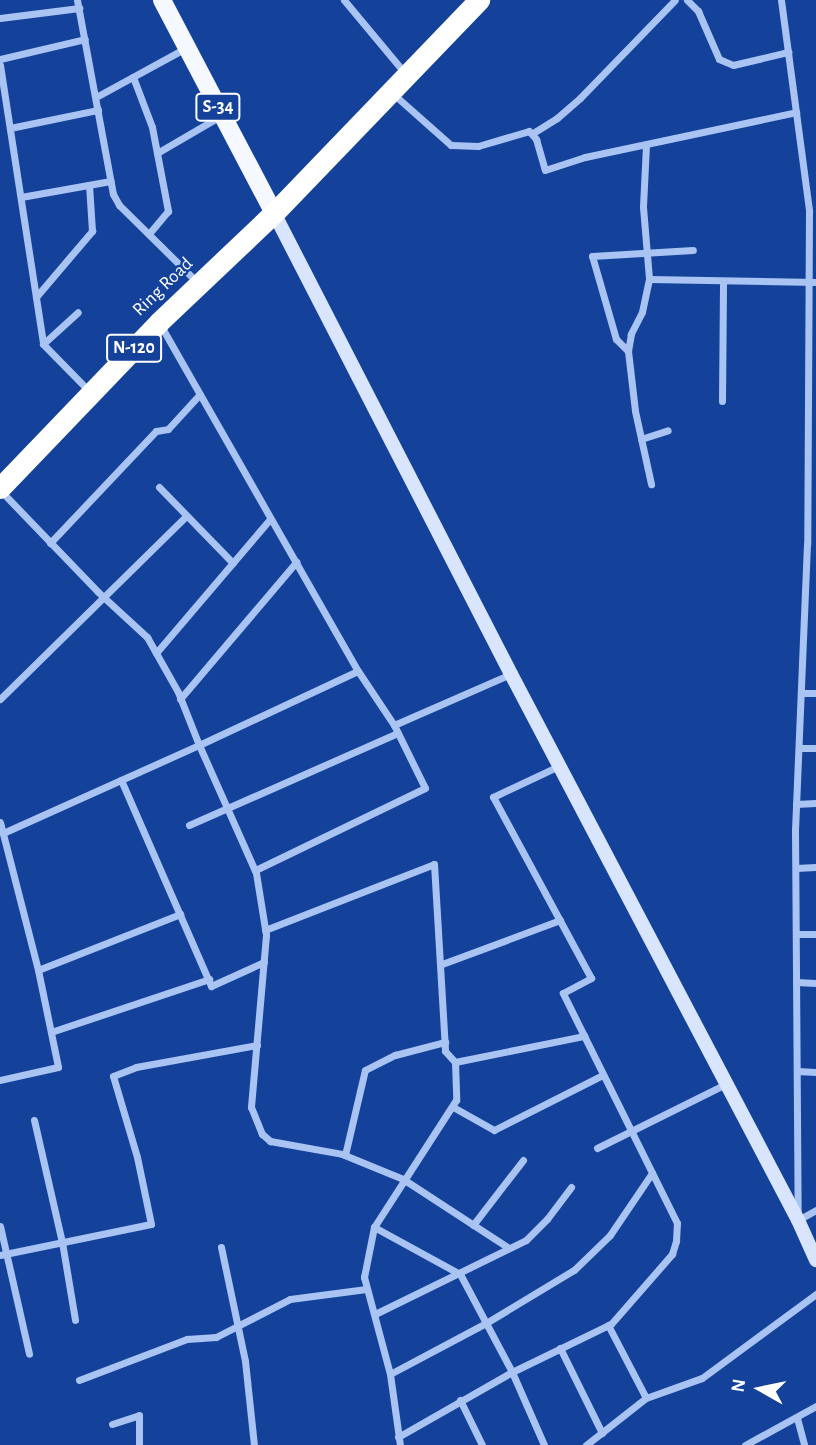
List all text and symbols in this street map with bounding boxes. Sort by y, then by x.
road number: S-34 [195,92,241,122]
street label: Ring Road [128,253,198,321]
road number: N-120 [106,334,162,362]
north arrow [725,1354,795,1424]
text: N [728,1378,749,1394]

